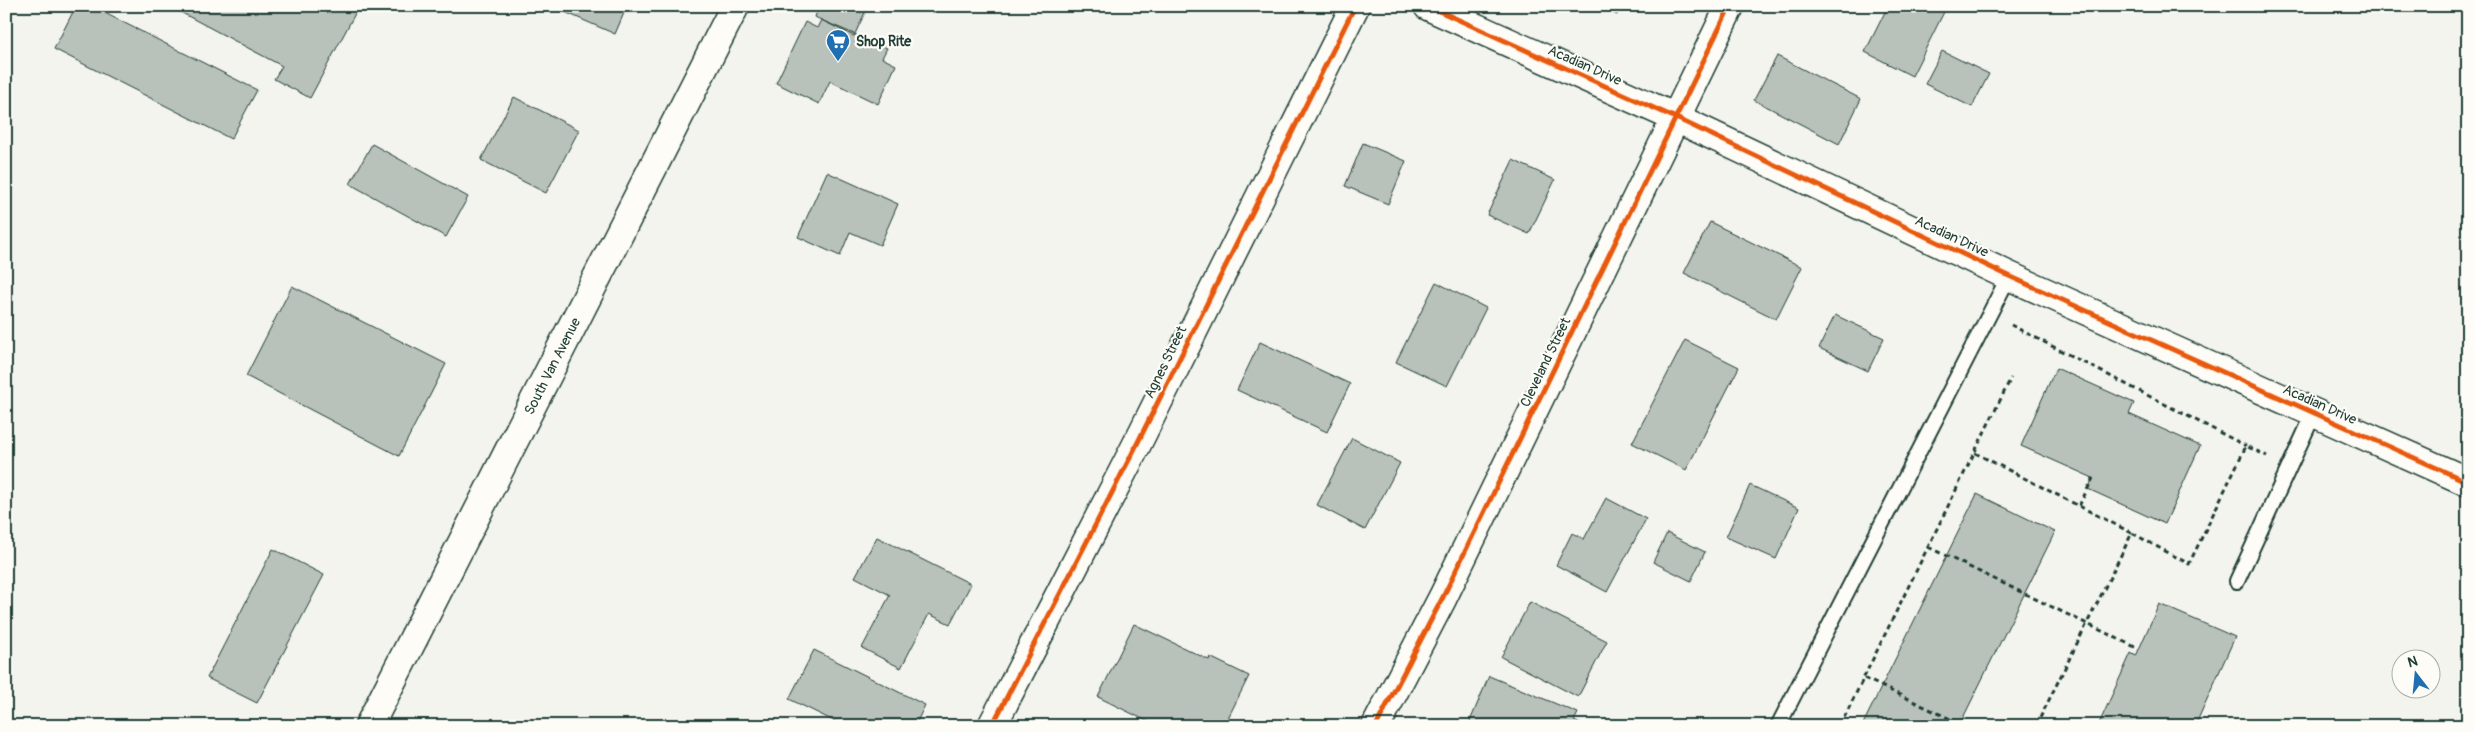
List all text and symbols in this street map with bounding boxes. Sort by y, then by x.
supermarket icon: Shop Rite [825,28,851,62]
place label: Shop Rite [856,33,912,50]
street label: Acadian Drive [1545,42,1624,89]
street label: Acadian Drive [1912,212,1991,261]
street label: Cleveland Street [1516,314,1575,410]
street label: South Van Avenue [521,315,584,418]
street label: Agnes Street [1141,323,1190,401]
street label: Acadian Drive [2280,381,2359,428]
north arrow [2392,650,2442,700]
text: N [2406,653,2419,671]

